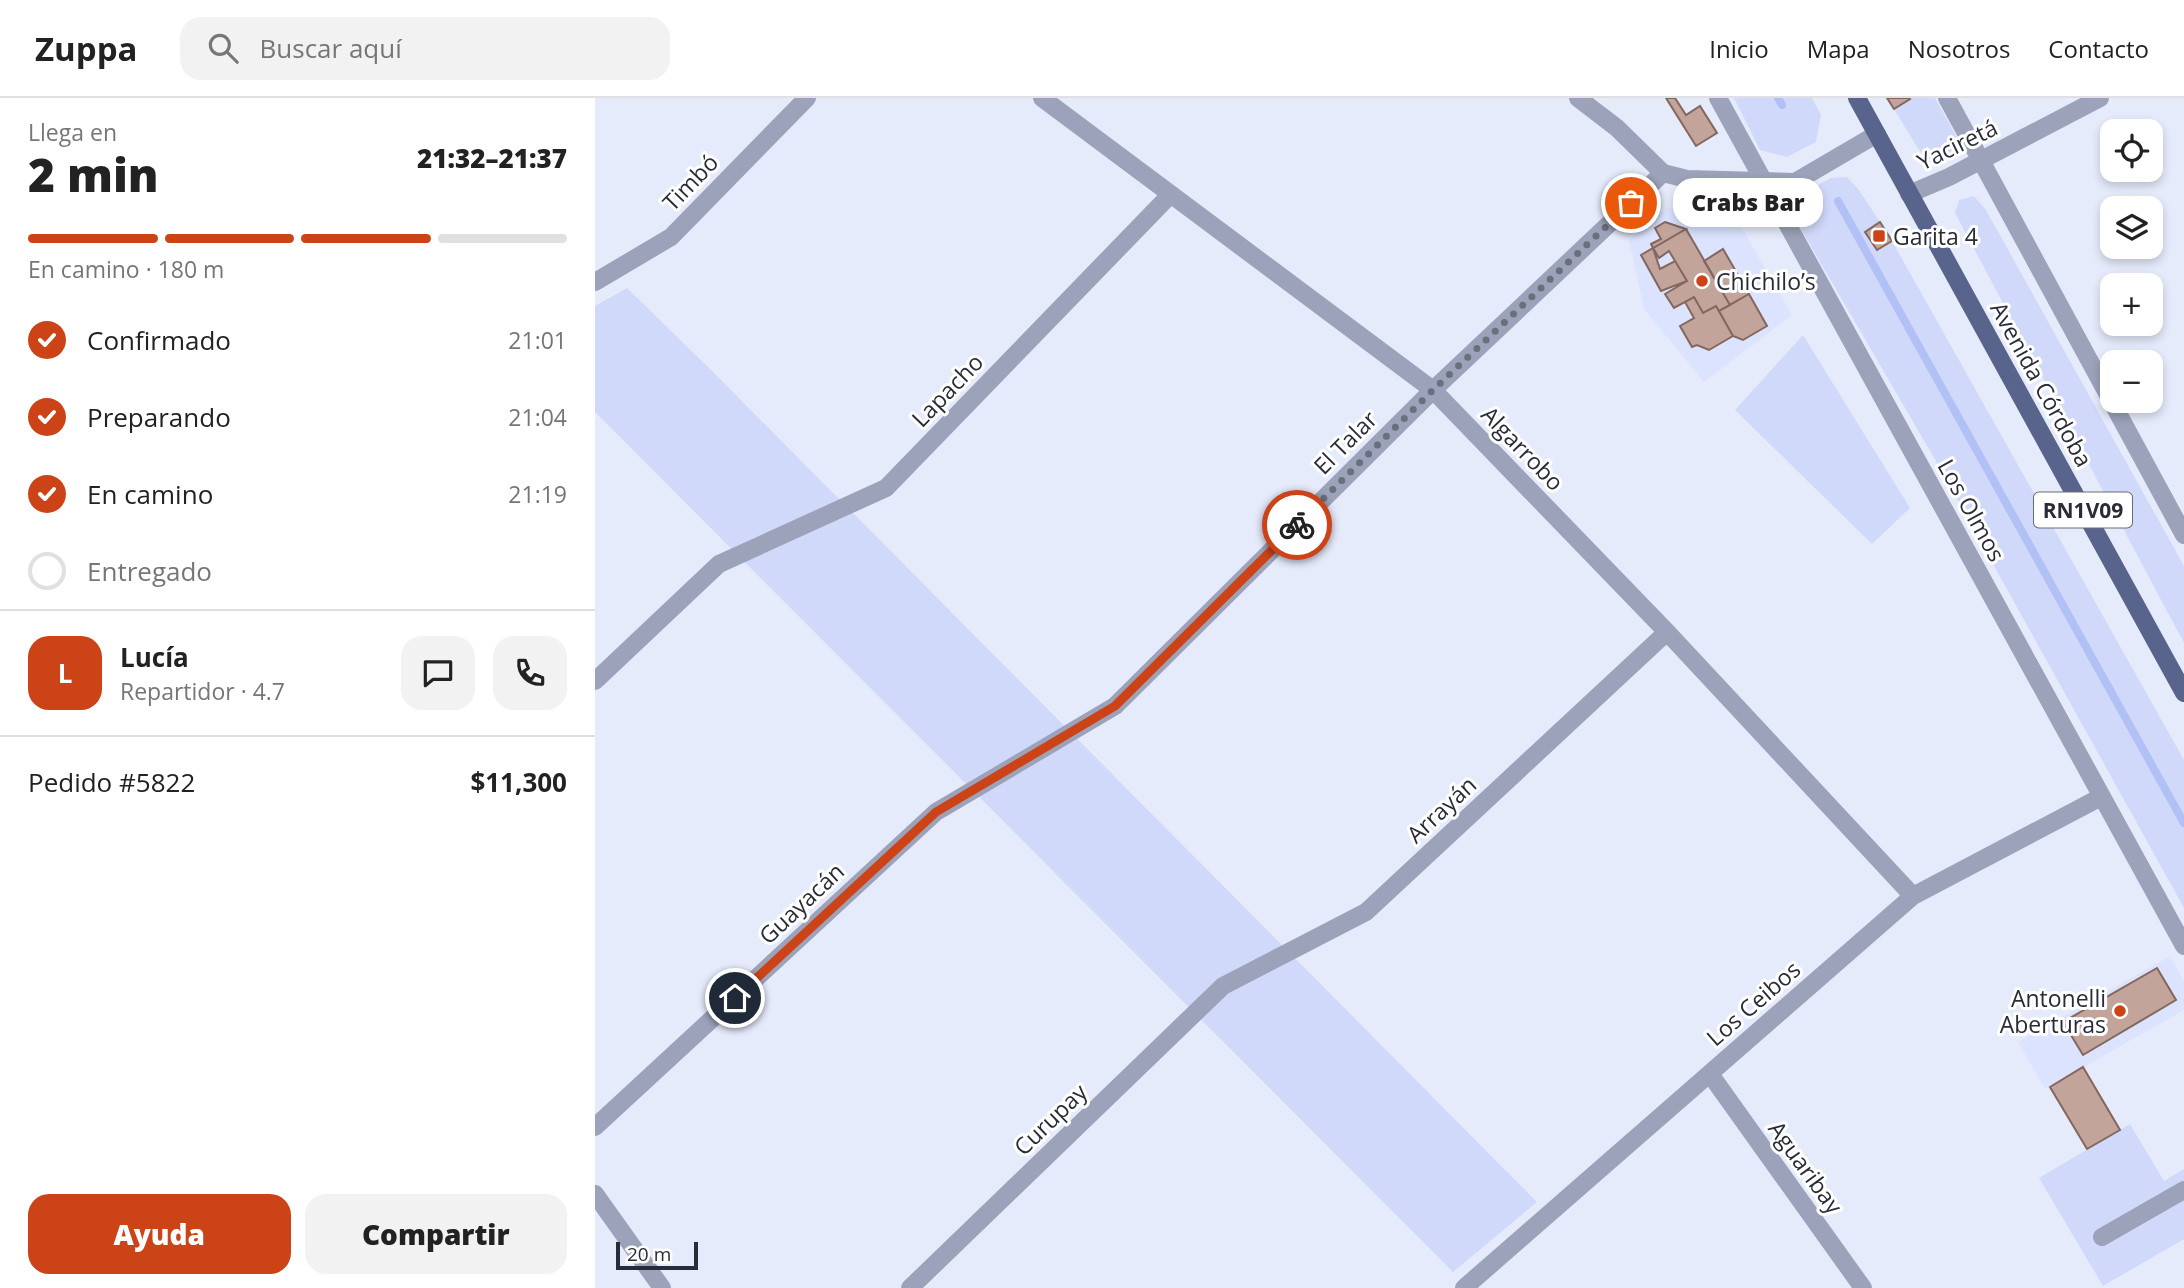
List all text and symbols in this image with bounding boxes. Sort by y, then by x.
search box [180,17,670,80]
text: Zuppa [35,26,138,71]
icon: search [204,29,242,67]
text: Buscar aquí [260,30,402,66]
text: Inicio [1709,32,1769,65]
text: Mapa [1807,32,1870,65]
text: Nosotros [1908,32,2010,65]
text: Contacto [2048,32,2149,65]
street label: Yaciretá [1911,111,2003,177]
text: Llega en [28,116,117,148]
map controls [2100,119,2163,413]
button: locate [2100,119,2163,182]
text: 21:32–21:37 [417,140,567,176]
text: 2 min [28,143,159,205]
street label: Timbó [655,147,725,217]
pin [1601,173,1661,233]
callout: Crabs Bar [1673,178,1823,228]
icon: bag [1612,184,1650,222]
text: Crabs Bar [1691,186,1805,218]
button: layers [2100,196,2163,259]
place label: Garita 4 [1893,220,1978,252]
marker: Garita 4 [1871,228,1887,244]
text: En camino · 180 m [28,253,224,285]
place label: Chichilo’s [1716,265,1816,297]
marker: Chichilo’s [1694,273,1710,289]
button: + [2100,273,2163,336]
street label: Avenida Córdoba [1983,296,2101,472]
icon: check [28,321,66,359]
text: Confirmado [87,322,231,358]
text: 21:01 [508,324,567,356]
street label: Lapacho [904,346,990,434]
button: − [2100,350,2163,413]
icon: check [28,398,66,436]
text: Preparando [87,399,231,435]
street label: Algarrobo [1475,399,1571,497]
text: 21:04 [508,401,567,433]
street label: El Talar [1306,403,1384,481]
street label: Los Olmos [1931,453,2013,567]
icon: check [28,475,66,513]
text: En camino [87,476,213,512]
text: 21:19 [508,478,567,510]
courier [1262,490,1332,560]
road number: RN1V09 [2034,492,2132,528]
icon: bike [1278,506,1316,544]
text: Entregado [87,553,212,589]
button: chat [401,636,475,710]
button: phone [493,636,567,710]
text: Lucía [120,639,189,675]
text: L [58,655,72,691]
text: Repartidor · 4.7 [120,675,285,707]
text: Pedido #5822 [28,764,195,800]
text: $11,300 [470,764,567,800]
street label: Arrayán [1399,768,1483,850]
street label: Guayacán [751,855,851,951]
street label: Los Ceibos [1699,953,1807,1053]
pin [705,968,765,1028]
icon: home [716,979,754,1017]
place label: Antonelli Aberturas [2000,982,2106,1040]
marker: Antonelli Aberturas [2112,1003,2128,1019]
street label: Curupay [1006,1076,1094,1162]
street label: Aguaribay [1761,1114,1851,1220]
button: Ayuda [28,1194,291,1274]
button: Compartir [305,1194,567,1274]
scale bar [616,1239,698,1271]
text: 20 m [627,1241,671,1267]

